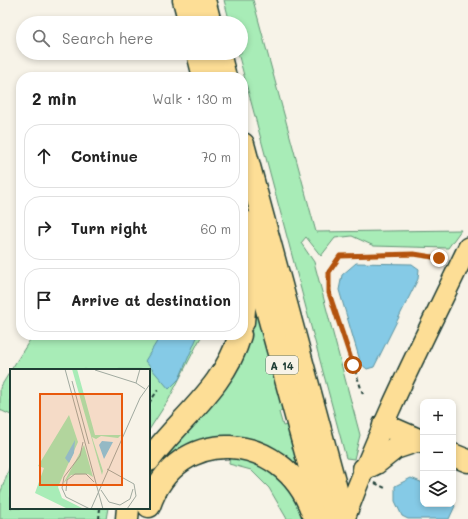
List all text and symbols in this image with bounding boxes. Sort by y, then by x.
search box [16,16,248,60]
icon: search [30,27,52,49]
text: Search here [62,28,153,48]
text: 2 min [32,87,77,109]
text: Walk · 130 m [152,90,232,107]
icon: ahead [33,145,55,167]
text: Continue [71,146,138,166]
text: 70 m [201,148,231,165]
icon: right [33,217,55,239]
text: Turn right [71,218,148,238]
text: 60 m [201,220,231,237]
route end [430,249,448,267]
icon: arrive [33,289,55,311]
text: Arrive at destination [71,290,231,310]
road number: A 14 [266,356,298,374]
route start [344,356,362,374]
inset map [10,369,150,509]
map controls [420,399,456,507]
button: + [420,399,456,435]
button: − [420,435,456,471]
button: layers [420,471,456,507]

